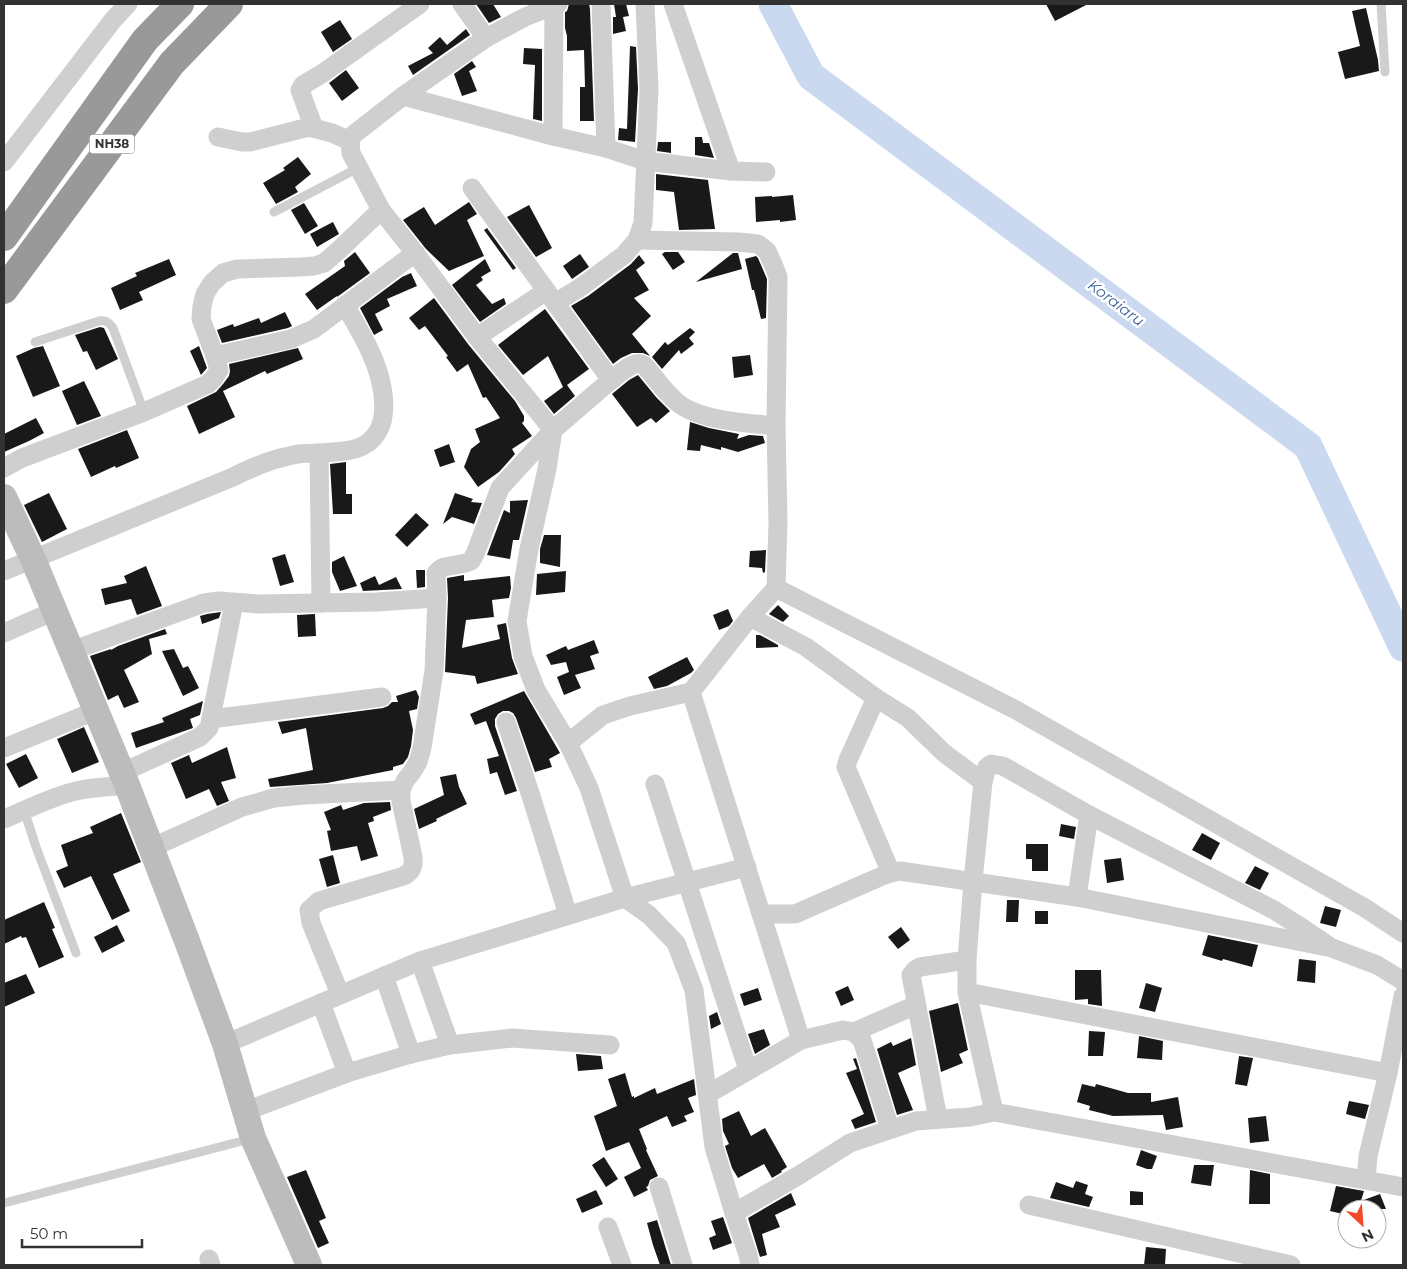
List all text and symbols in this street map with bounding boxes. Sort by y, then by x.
road number: NH38 [90,134,134,154]
water label: Koraiaru [1084,275,1148,330]
north arrow [1337,1199,1387,1249]
scale bar [22,1216,142,1248]
text: 50 m [30,1224,68,1243]
text: N [1359,1225,1377,1246]

